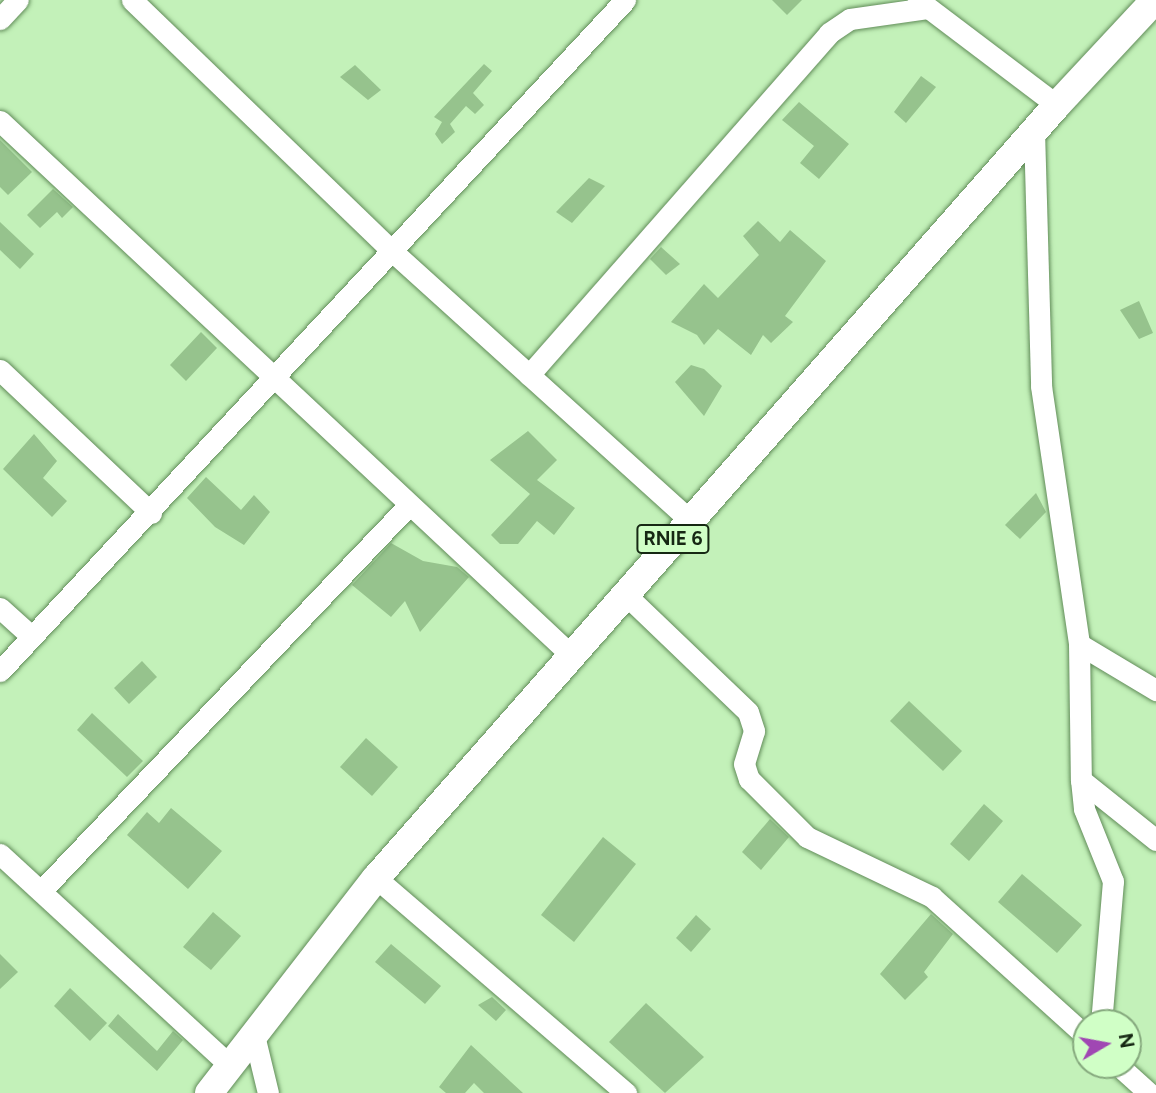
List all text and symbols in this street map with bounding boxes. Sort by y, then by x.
road number: RNIE 6 [636,524,710,554]
north arrow [1072,1009,1142,1079]
text: N [1114,1031,1139,1050]

